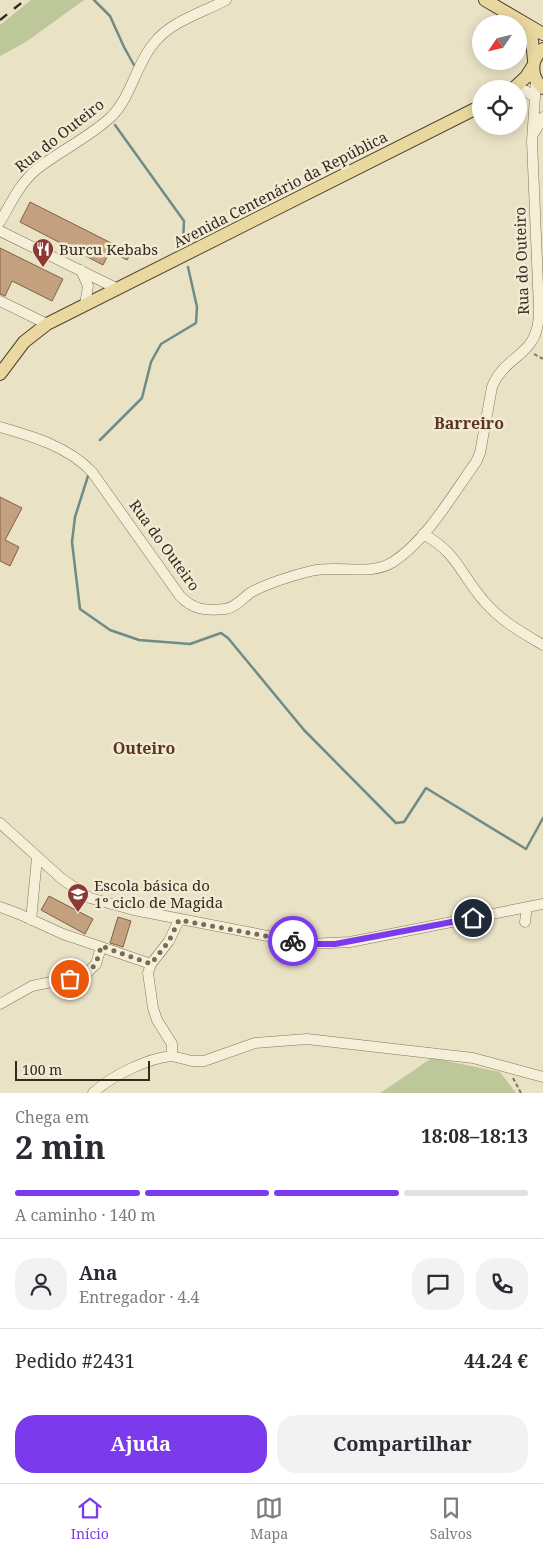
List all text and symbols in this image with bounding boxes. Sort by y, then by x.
north arrow [472,15,528,70]
map controls [472,15,527,135]
button: locate [472,80,527,135]
street label: Rua do Outeiro [10,94,108,176]
street label: Avenida Centenário da República [170,126,390,252]
street label: Rua do Outeiro [509,207,533,315]
restaurant icon: Burcu Kebabs [31,237,55,268]
place label: Burcu Kebabs [59,239,158,259]
district label: Barreiro [434,412,504,434]
street label: Rua do Outeiro [125,495,205,595]
district label: Outeiro [113,737,176,759]
place label: Escola básica do 1º ciclo de Magida [94,875,223,912]
school or university icon: Escola básica do 1º ciclo de Magida [66,882,90,913]
pin [452,897,494,939]
icon: home [459,904,487,932]
courier [268,916,318,966]
icon: bike [279,927,307,955]
pin [49,958,91,1000]
icon: bag [56,965,84,993]
scale bar [15,1058,150,1081]
text: 100 m [22,1060,62,1079]
text: Chega em [15,1106,89,1128]
text: 18:08–18:13 [421,1123,528,1149]
text: 2 min [15,1125,106,1168]
text: A caminho · 140 m [15,1204,156,1226]
button: person [15,1258,67,1310]
button: chat [412,1258,464,1310]
button: phone [476,1258,528,1310]
text: Ana [79,1260,117,1286]
text: Entregador · 4.4 [79,1286,199,1308]
text: Pedido #2431 [15,1348,135,1374]
text: 44.24 € [464,1348,528,1374]
button: Ajuda [15,1415,267,1473]
button: Compartilhar [277,1415,528,1473]
tab: Início [71,1494,109,1543]
tab: Mapa [251,1494,288,1543]
tab: Salvos [430,1494,472,1543]

